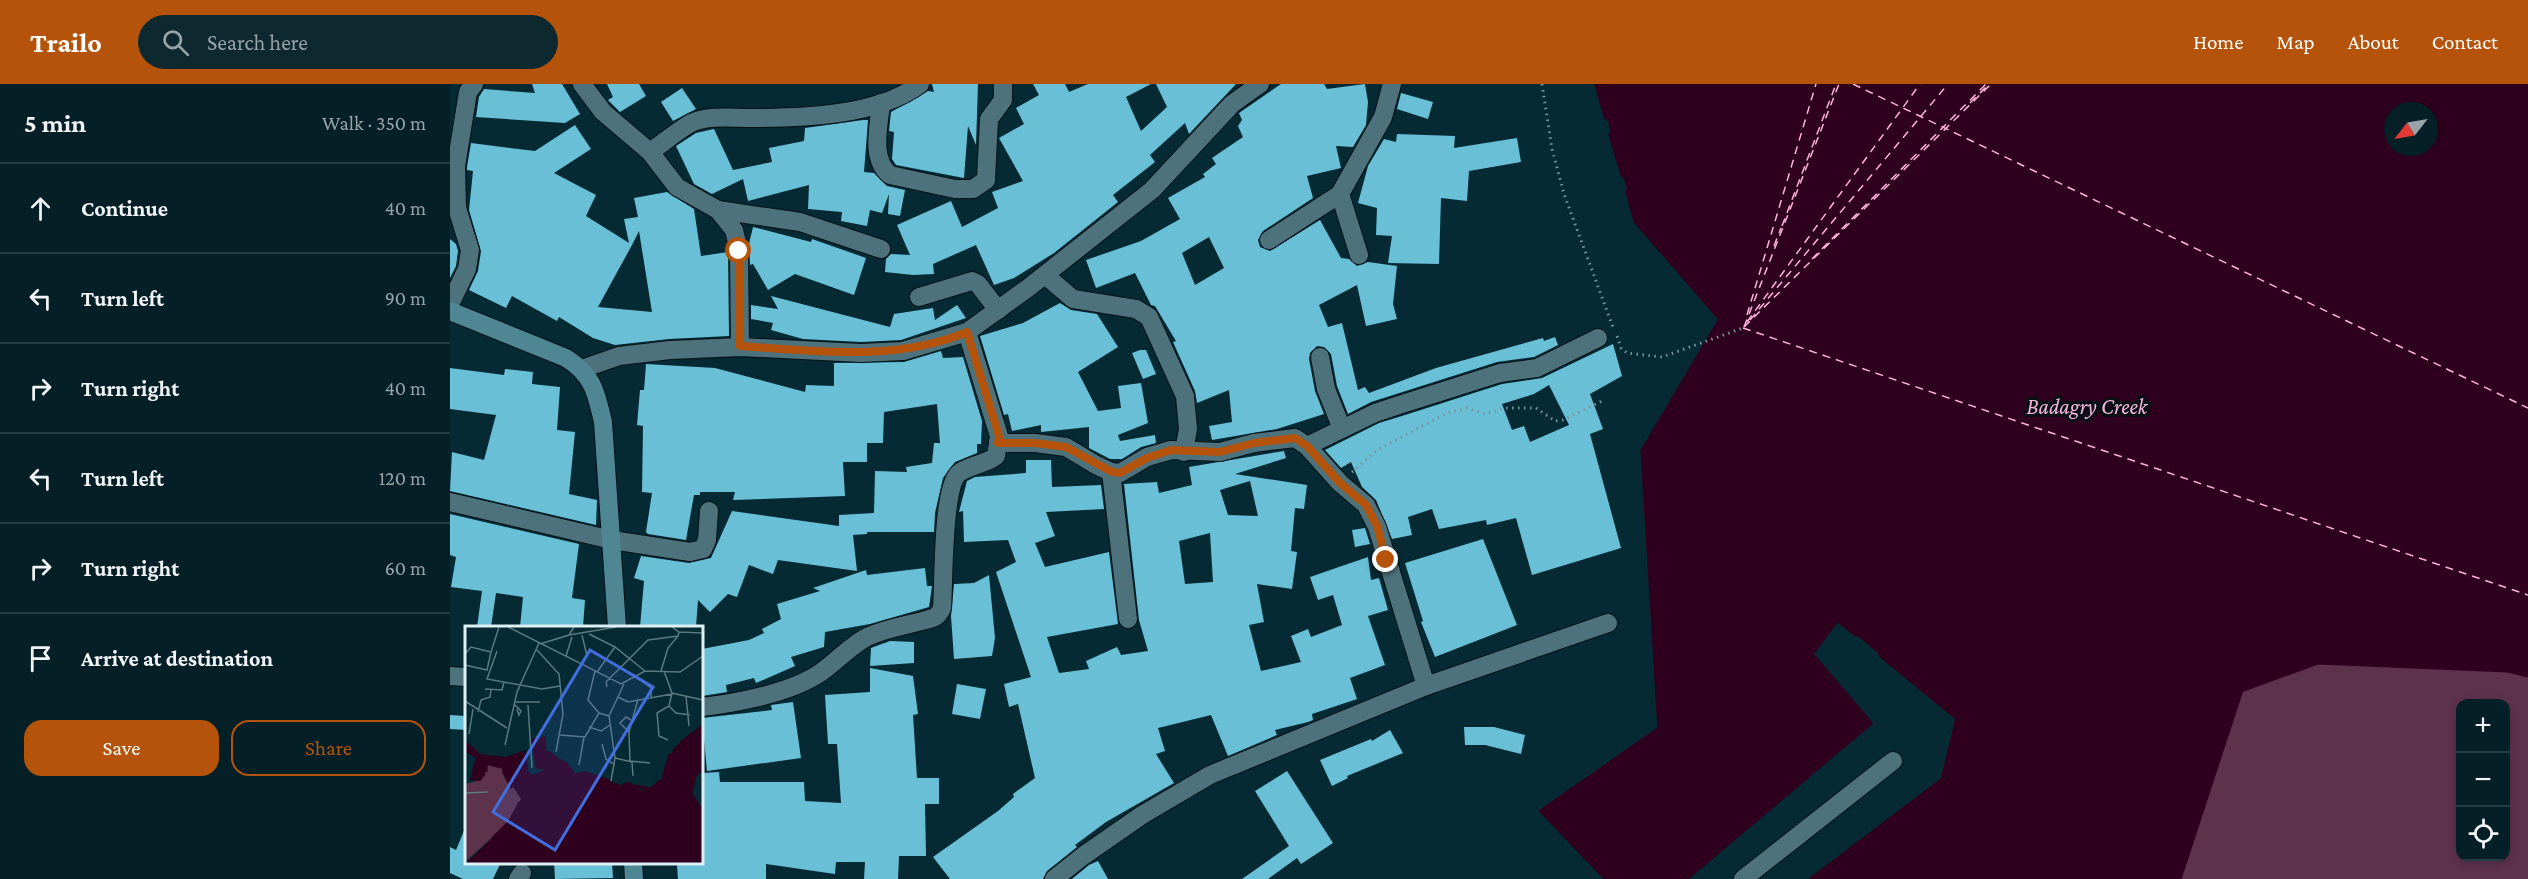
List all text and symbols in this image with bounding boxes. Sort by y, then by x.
search box [138,15,558,69]
icon: search [159,26,192,59]
text: Trailo [30,27,102,58]
text: Search here [207,30,308,55]
text: Home [2193,30,2243,54]
text: Map [2276,30,2315,54]
text: About [2348,30,2399,54]
text: Contact [2432,30,2498,54]
north arrow [2384,102,2438,156]
text: 5 min [24,109,86,138]
text: Walk · 350 m [322,112,426,134]
icon: ahead [24,192,57,225]
text: Continue [81,196,168,221]
text: 40 m [385,197,426,219]
route start [725,237,751,263]
icon: left [24,282,57,315]
text: Turn left [81,286,164,311]
text: 90 m [385,287,426,309]
icon: right [24,372,57,405]
text: Turn right [81,376,179,401]
text: 40 m [385,377,426,399]
water label: Badagry Creek [2027,394,2149,419]
icon: left [24,462,57,495]
text: Turn left [81,466,164,491]
text: 120 m [379,467,426,489]
route end [1372,546,1398,572]
icon: right [24,552,57,585]
text: Turn right [81,556,179,581]
text: 60 m [385,557,426,579]
inset map [465,626,704,864]
icon: arrive [24,642,57,675]
text: Arrive at destination [81,646,273,671]
map controls [2456,699,2510,861]
button: + [2456,699,2510,753]
button: Save [24,720,219,776]
button: Share [231,720,426,776]
button: − [2456,753,2510,807]
button: locate [2456,807,2510,861]

